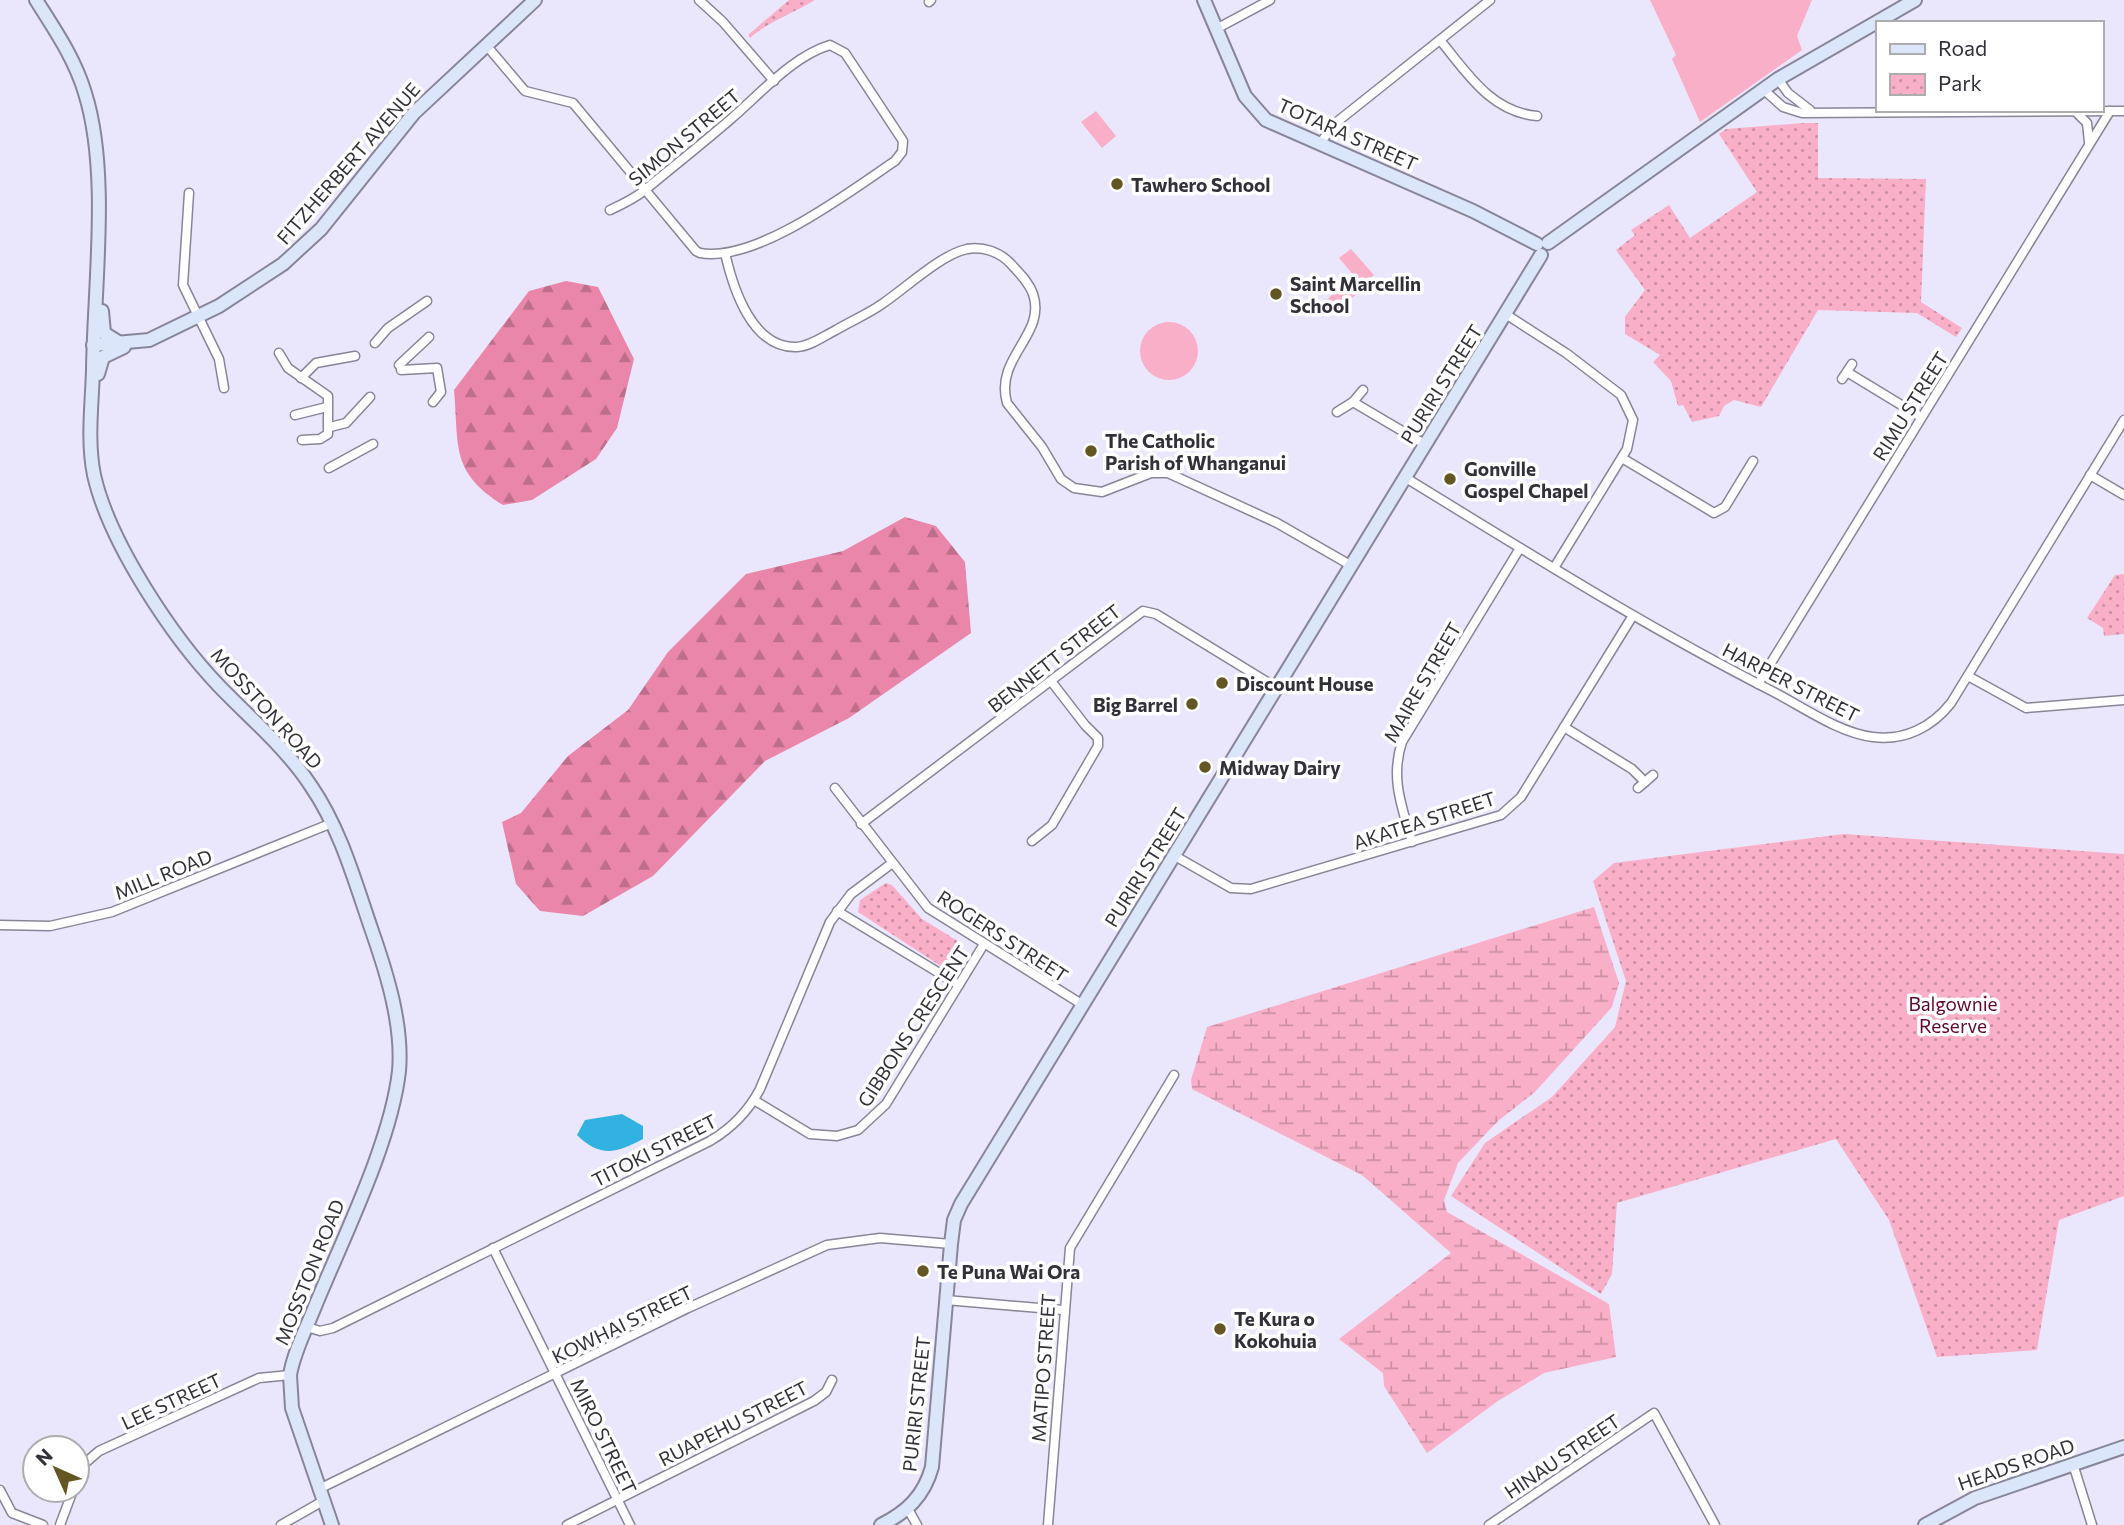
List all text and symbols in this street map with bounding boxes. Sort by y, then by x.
legend [1876,21,2103,112]
text: Road [1938,35,1987,60]
text: Park [1938,70,1982,95]
street label: FITZHERBERT AVENUE [272,77,424,249]
street label: SIMON STREET [624,84,744,190]
street label: TOTARA STREET [1275,93,1421,175]
place label: Tawhero School [1131,173,1271,196]
marker: Tawhero School [1109,176,1125,192]
place label: Saint Marcellin School [1290,272,1421,317]
marker: Saint Marcellin School [1268,286,1284,302]
street label: PURIRI STREET [1395,320,1487,448]
street label: RIMU STREET [1867,347,1953,465]
place label: The Catholic Parish of Whanganui [1105,429,1286,474]
marker: The Catholic Parish of Whanganui [1083,443,1099,459]
place label: Gonville Gospel Chapel [1464,457,1588,502]
marker: Gonville Gospel Chapel [1442,471,1458,487]
street label: BENNETT STREET [983,599,1125,717]
street label: MAIRE STREET [1378,618,1466,746]
street label: HARPER STREET [1719,638,1863,726]
street label: MOSSTON ROAD [207,643,327,773]
place label: Discount House [1236,672,1373,695]
marker: Discount House [1214,675,1230,691]
place label: Big Barrel [1093,693,1178,716]
marker: Big Barrel [1184,696,1200,712]
place label: Midway Dairy [1219,756,1341,779]
marker: Midway Dairy [1197,759,1213,775]
street label: AKATEA STREET [1350,786,1498,854]
street label: PURIRI STREET [1099,803,1191,931]
street label: MILL ROAD [111,844,215,904]
street label: ROGERS STREET [933,885,1073,987]
street label: GIBBONS CRESCENT [852,941,974,1111]
park label: Balgownie Reserve [1908,992,1998,1037]
street label: TITOKI STREET [588,1109,720,1191]
street label: MOSSTON ROAD [269,1196,349,1348]
place label: Te Puna Wai Ora [937,1260,1080,1283]
marker: Te Puna Wai Ora [915,1263,931,1279]
street label: KOWHAI STREET [548,1280,696,1368]
street label: MATIPO STREET [1026,1293,1060,1443]
place label: Te Kura o Kokohuia [1234,1307,1317,1352]
marker: Te Kura o Kokohuia [1212,1321,1228,1337]
street label: PURIRI STREET [897,1335,935,1473]
street label: LEE STREET [117,1368,225,1434]
street label: MIRO STREET [566,1374,642,1498]
street label: RUAPEHU STREET [655,1375,811,1471]
street label: HINAU STREET [1500,1409,1624,1503]
street label: HEADS ROAD [1955,1433,2077,1495]
north arrow [21,1434,91,1504]
text: N [30,1443,57,1470]

